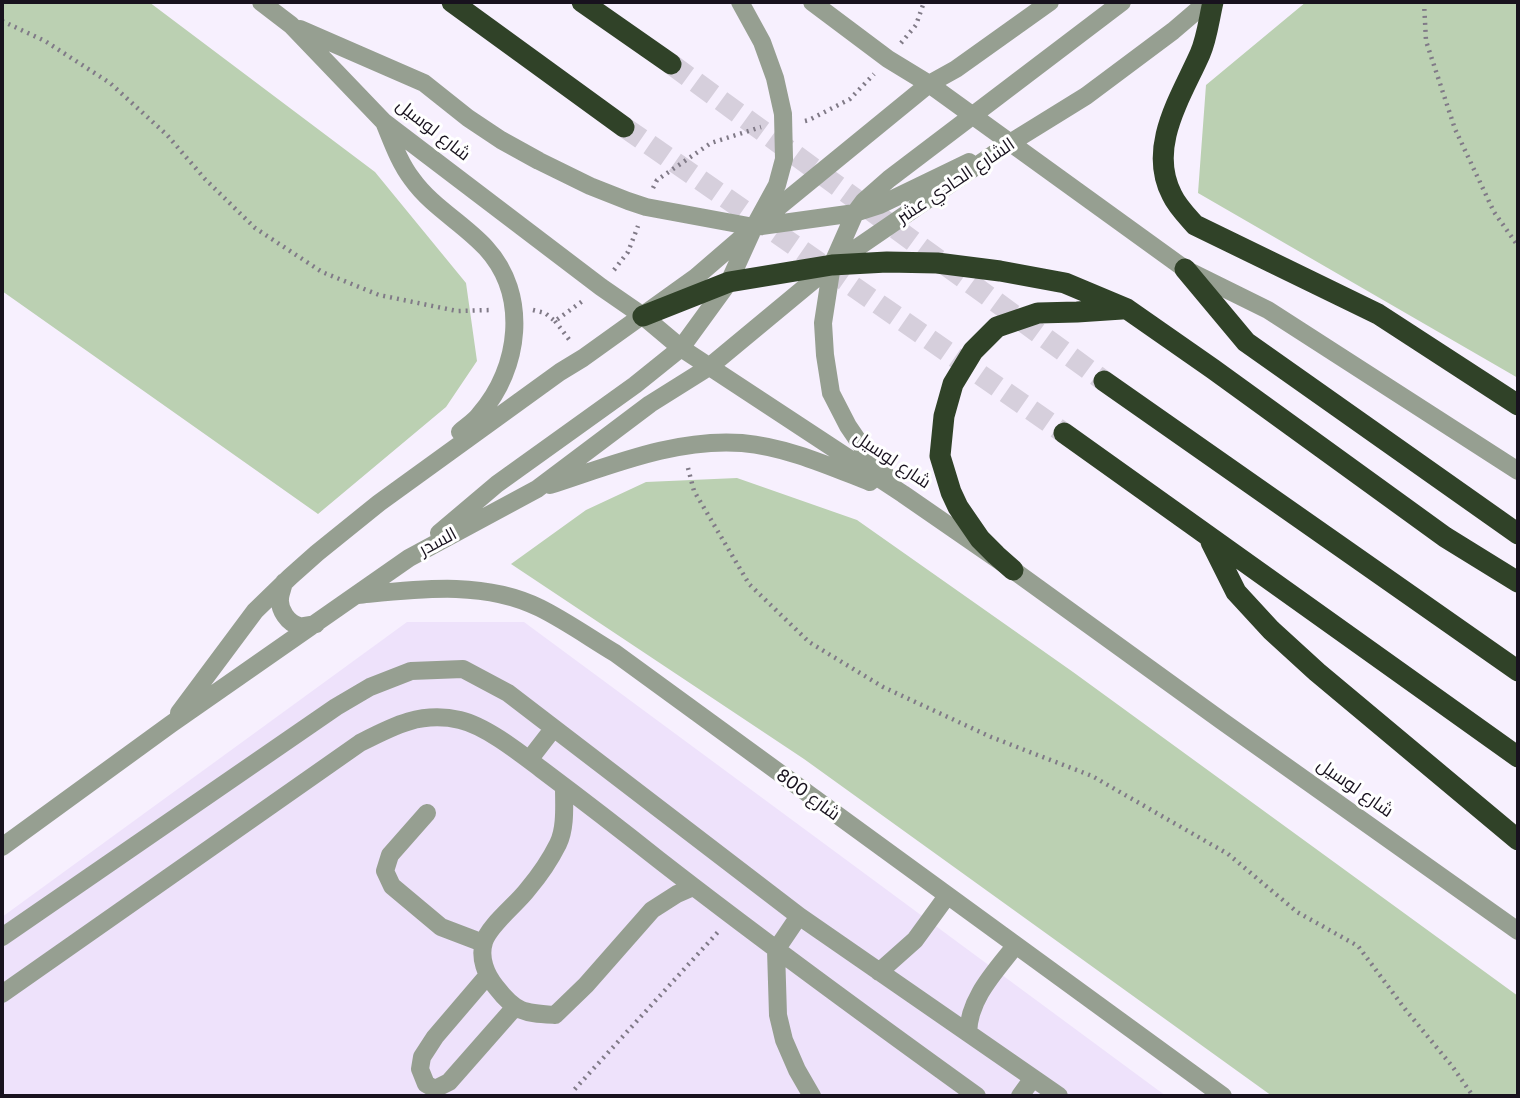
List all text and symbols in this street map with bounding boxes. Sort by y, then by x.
street label: شارع لوسيل [392,94,474,166]
street label: الشارع الحادي عشر [893,134,1019,228]
street label: شارع لوسيل [849,426,935,494]
street label: السدر [415,523,461,561]
street label: شارع لوسيل [1313,754,1397,822]
street label: شارع 800 [772,765,844,825]

